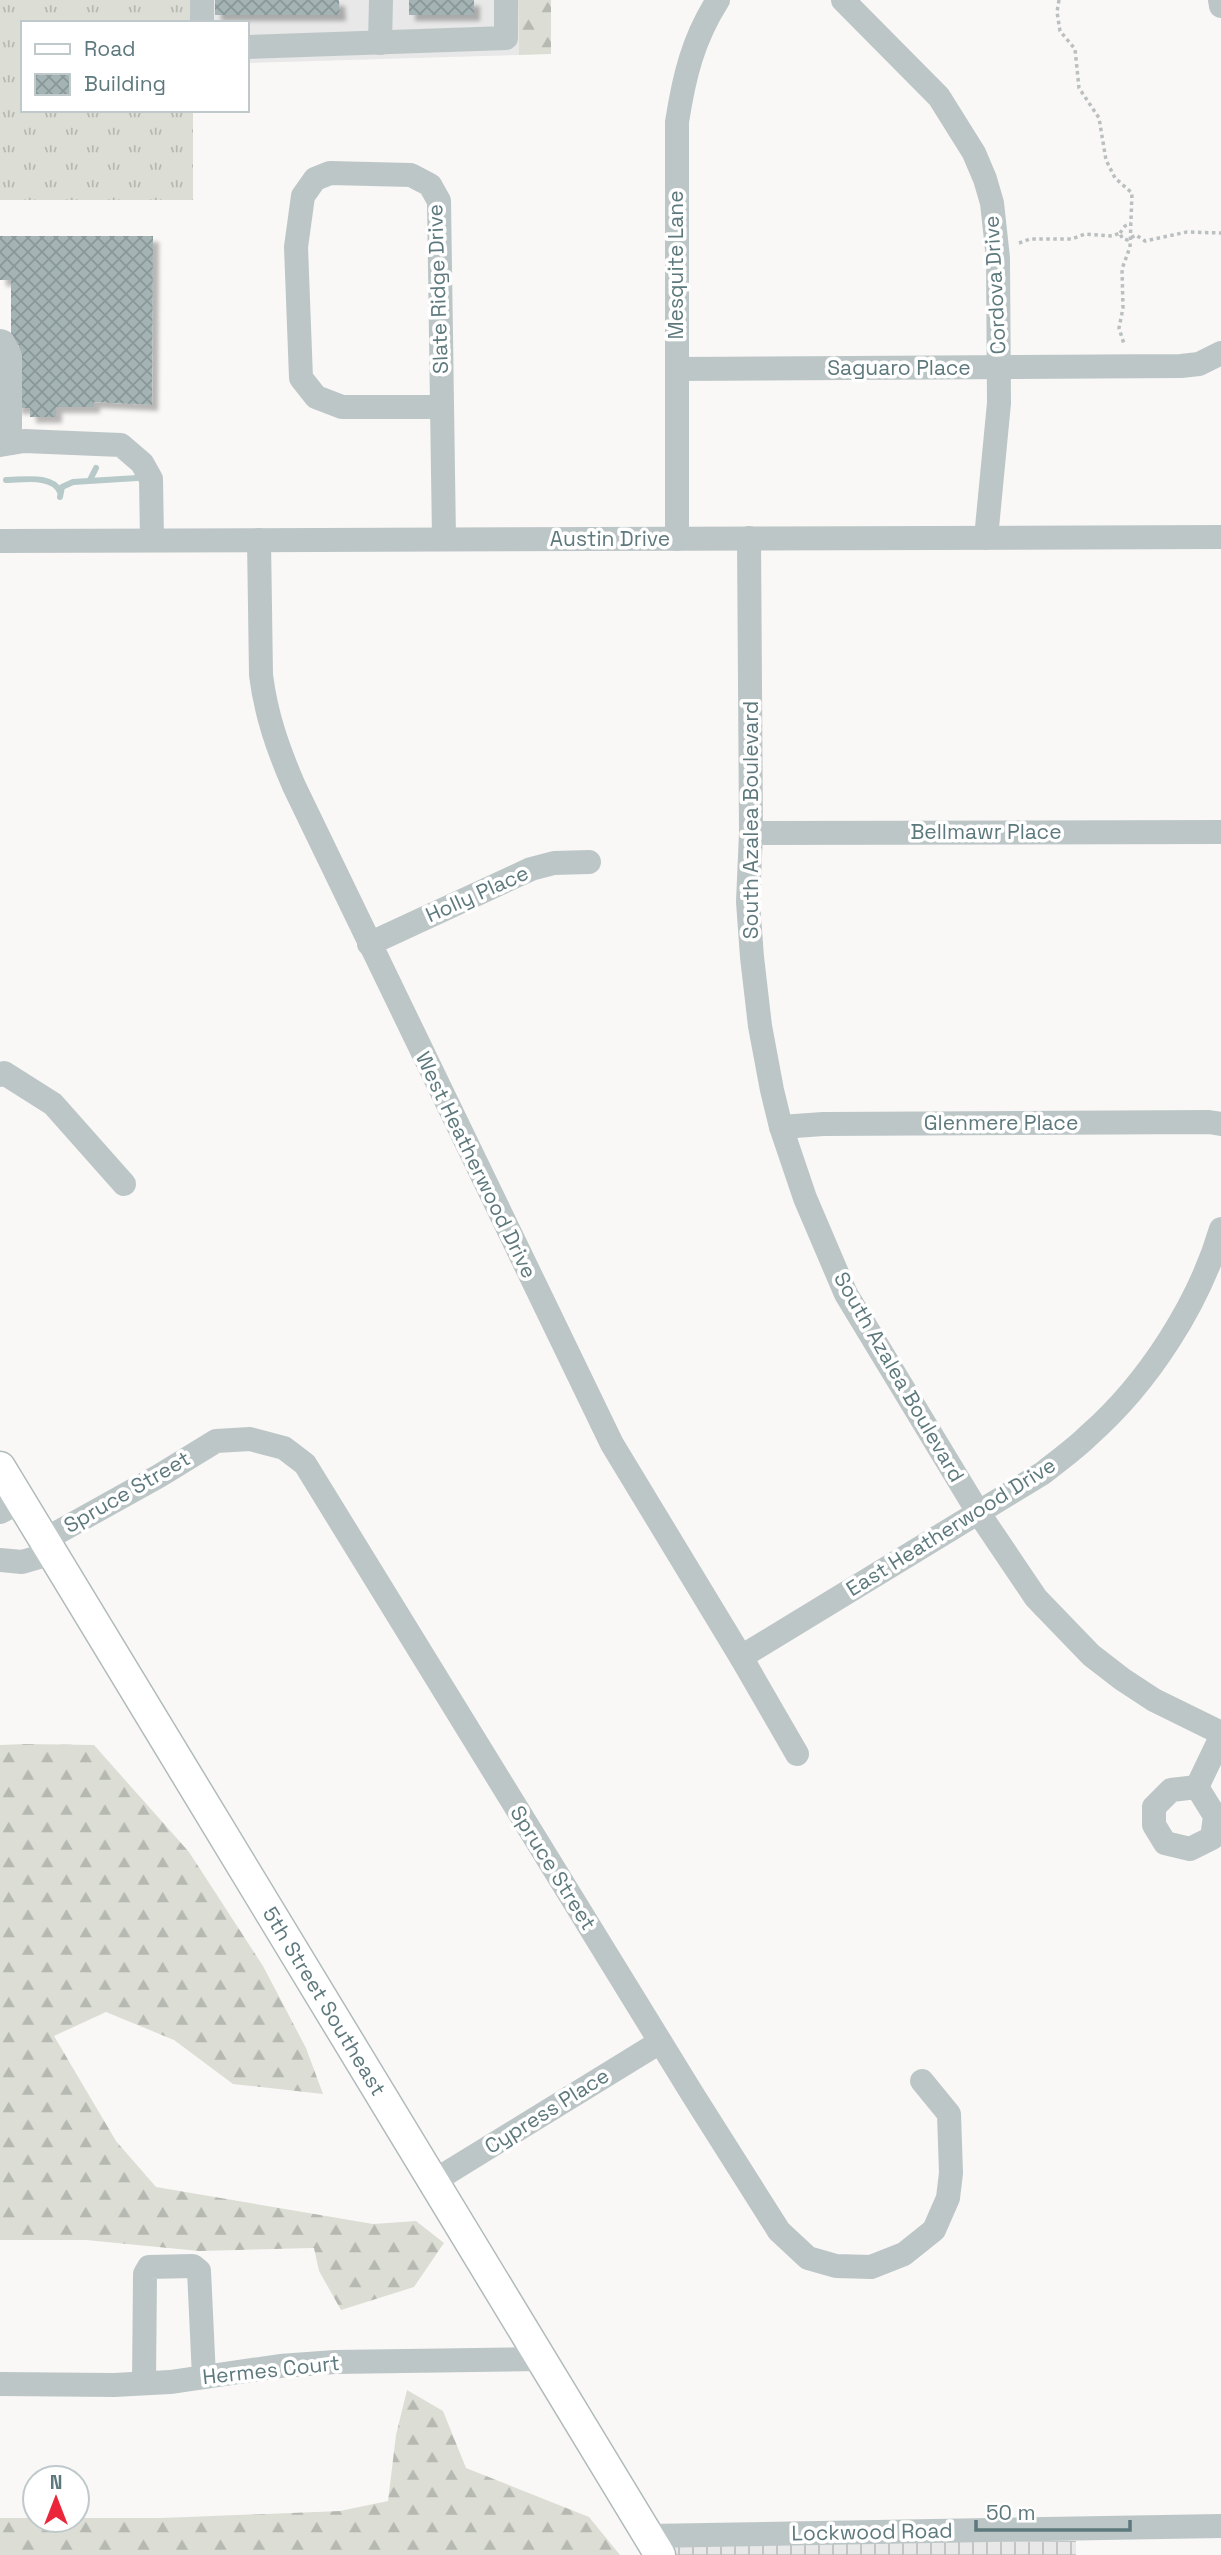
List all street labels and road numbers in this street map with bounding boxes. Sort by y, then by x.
street label: Mesquite Lane [662,190,689,340]
street label: Slate Ridge Drive [421,204,454,374]
street label: Cordova Drive [977,215,1012,355]
street label: Saguaro Place [827,354,971,381]
street label: Austin Drive [550,525,670,552]
street label: South Azalea Boulevard [737,701,764,939]
street label: Bellmawr Place [910,818,1062,845]
street label: Holly Place [421,859,532,928]
street label: West Heatherwood Drive [410,1047,543,1282]
street label: Glenmere Place [924,1109,1078,1136]
street label: South Azalea Boulevard [828,1267,971,1487]
street label: Spruce Street [59,1444,195,1539]
street label: East Heatherwood Drive [841,1451,1061,1602]
street label: Spruce Street [504,1800,602,1935]
street label: 5th Street Southeast [257,1902,392,2101]
street label: Cypress Place [479,2062,614,2160]
street label: Hermes Court [201,2349,341,2390]
street label: Lockwood Road [791,2517,953,2546]

